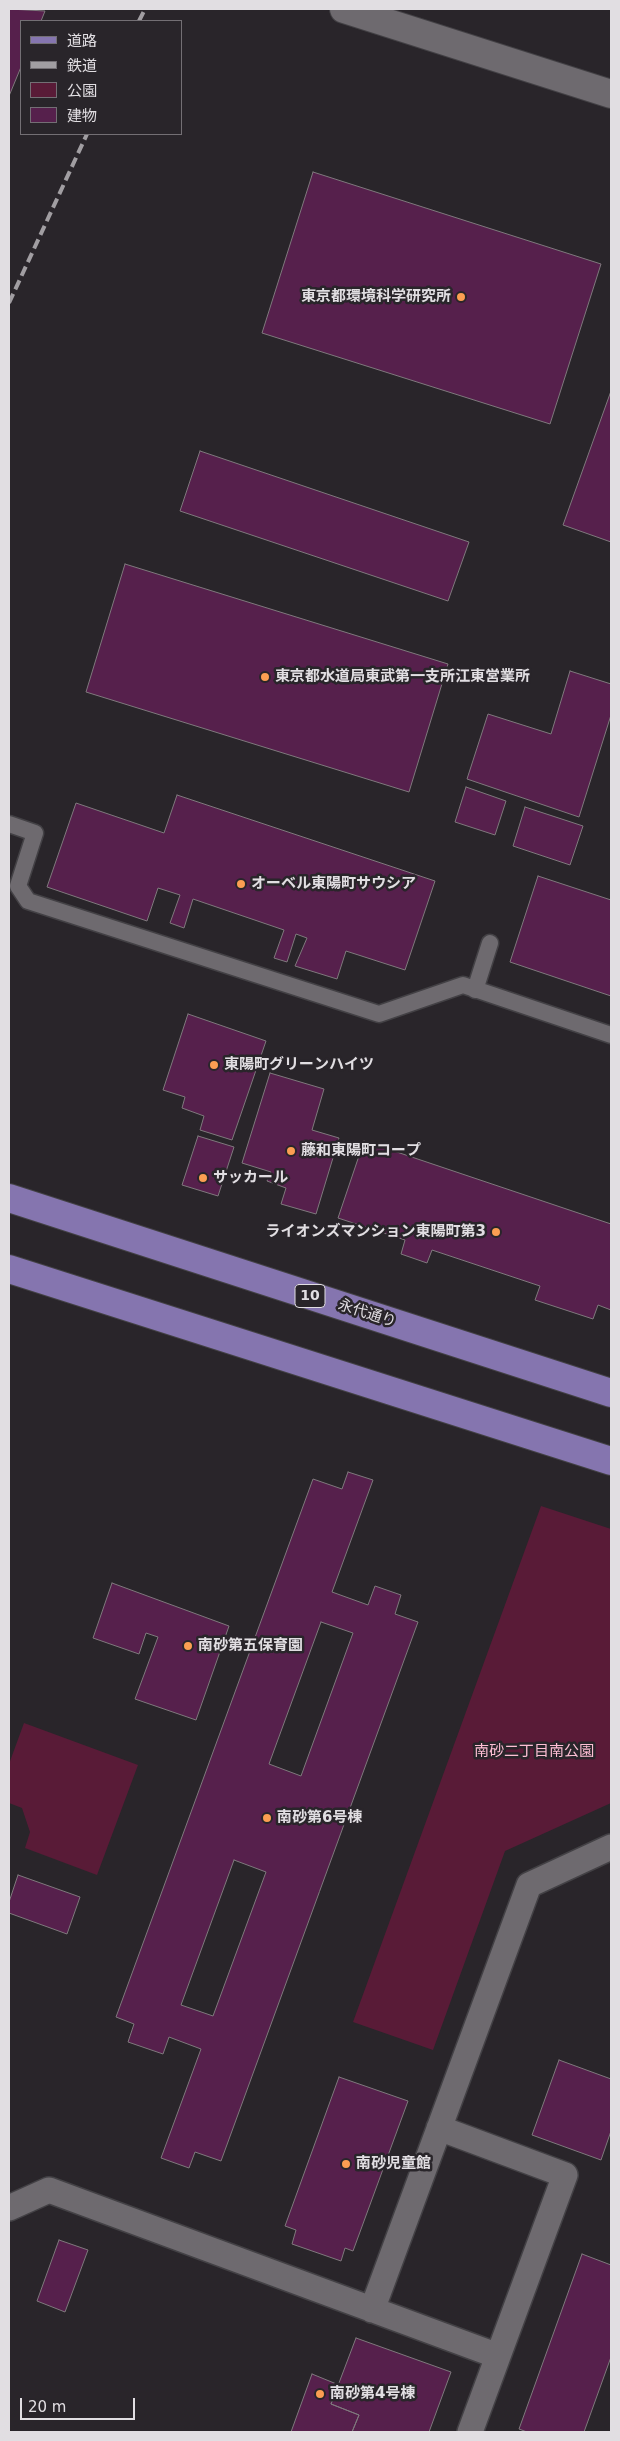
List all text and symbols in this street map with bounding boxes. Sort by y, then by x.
legend [20,20,182,135]
text: 道路 [67,32,97,50]
text: 鉄道 [67,57,97,75]
text: 公園 [67,82,97,100]
text: 建物 [67,107,97,125]
place label: 東京都環境科学研究所 [301,288,451,306]
marker: 東京都環境科学研究所 [455,291,467,303]
place label: 東京都水道局東武第一支所江東営業所 [275,668,530,686]
marker: 東京都水道局東武第一支所江東営業所 [259,671,271,683]
place label: オーベル東陽町サウシア [251,875,416,893]
marker: オーベル東陽町サウシア [235,878,247,890]
place label: 東陽町グリーンハイツ [224,1056,374,1074]
marker: 東陽町グリーンハイツ [208,1059,220,1071]
place label: 藤和東陽町コープ [301,1142,421,1160]
marker: 藤和東陽町コープ [285,1145,297,1157]
place label: サッカール [213,1169,288,1187]
marker: サッカール [197,1172,209,1184]
place label: ライオンズマンション東陽町第3 [266,1223,486,1241]
marker: ライオンズマンション東陽町第3 [490,1226,502,1238]
road number: 10 [295,1284,325,1308]
street label: 永代通り [336,1296,398,1332]
place label: 南砂第五保育園 [198,1637,303,1655]
marker: 南砂第五保育園 [182,1640,194,1652]
park label: 南砂二丁目南公園 [474,1743,594,1761]
place label: 南砂第6号棟 [277,1809,362,1827]
marker: 南砂第6号棟 [261,1812,273,1824]
place label: 南砂児童館 [356,2155,431,2173]
marker: 南砂児童館 [340,2158,352,2170]
place label: 南砂第4号棟 [330,2385,415,2403]
scale bar [22,2388,138,2420]
marker: 南砂第4号棟 [314,2388,326,2400]
text: 20 m [28,2398,66,2416]

